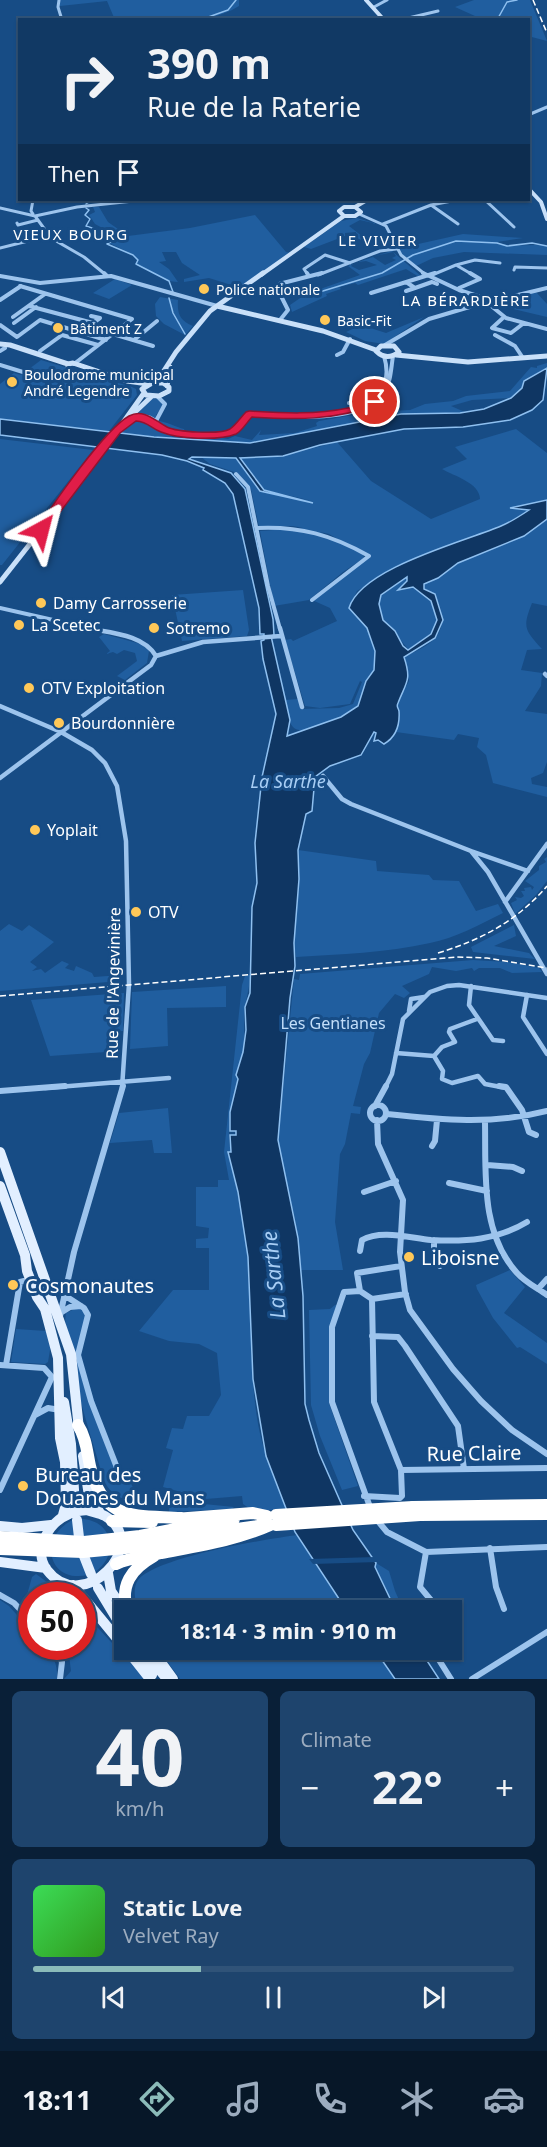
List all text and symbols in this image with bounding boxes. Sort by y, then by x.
text: 390 m [147,34,271,91]
icon: right [48,42,126,120]
text: Rue de la Raterie [147,88,361,125]
icon: arrive [112,156,145,189]
text: Then [48,158,100,188]
district label: VIEUX BOURG [13,224,129,244]
district label: LE VIVIER [338,230,418,250]
place label: Police nationale [216,280,320,299]
marker: Police nationale [197,282,211,296]
district label: LA BÉRARDIÈRE [401,290,531,310]
place label: Basic-Fit [337,311,391,330]
marker: Basic-Fit [318,313,332,327]
place label: Bâtiment Z [70,319,142,338]
marker: Bâtiment Z [51,321,65,335]
place label: Boulodrome municipal André Legendre [24,365,174,400]
marker: Boulodrome municipal André Legendre [5,375,19,389]
pin [349,376,400,427]
icon: arrive [358,385,391,418]
position arrow [9,498,73,562]
place label: Damy Carrosserie [53,592,187,614]
marker: Damy Carrosserie [34,596,48,610]
place label: La Scetec [31,614,101,636]
place label: Sotremo [166,617,230,639]
marker: La Scetec [12,618,26,632]
marker: Sotremo [147,621,161,635]
place label: OTV Exploitation [41,677,165,699]
marker: OTV Exploitation [22,681,36,695]
place label: Bourdonnière [71,712,175,734]
marker: Bourdonnière [52,716,66,730]
water label: La Sarthe [250,769,326,793]
place label: Yoplait [47,819,98,841]
marker: Yoplait [28,823,42,837]
place label: OTV [148,901,179,923]
marker: OTV [129,905,143,919]
street label: Rue de l'Angevinière [101,907,125,1059]
park label: Les Gentianes [280,1012,386,1034]
water label: La Sarthe [254,1230,292,1320]
place label: Liboisne [421,1244,499,1271]
marker: Liboisne [402,1250,416,1264]
place label: Cosmonautes [25,1272,154,1299]
marker: Cosmonautes [6,1278,20,1292]
street label: Rue Claire [426,1439,522,1467]
place label: Bureau des Douanes du Mans [35,1461,205,1511]
marker: Bureau des Douanes du Mans [16,1479,30,1493]
speed limit sign: 50 [18,1582,96,1660]
text: 18:14 · 3 min · 910 m [179,1615,397,1645]
text: 40 [95,1703,184,1809]
text: Climate [301,1726,372,1753]
text: 22° [372,1756,443,1817]
text: − [301,1765,319,1810]
text: + [495,1765,514,1810]
text: km/h [115,1795,164,1822]
text: Static Love [123,1892,242,1922]
text: Velvet Ray [123,1922,219,1949]
icon: previous [97,1981,130,2014]
icon: pause [257,1981,290,2014]
icon: next [417,1981,450,2014]
icon: directions [136,2078,178,2120]
icon: music [223,2078,265,2120]
icon: phone [309,2078,351,2120]
icon: climate [396,2078,438,2120]
icon: car [483,2078,525,2120]
text: 18:11 [22,2081,92,2118]

